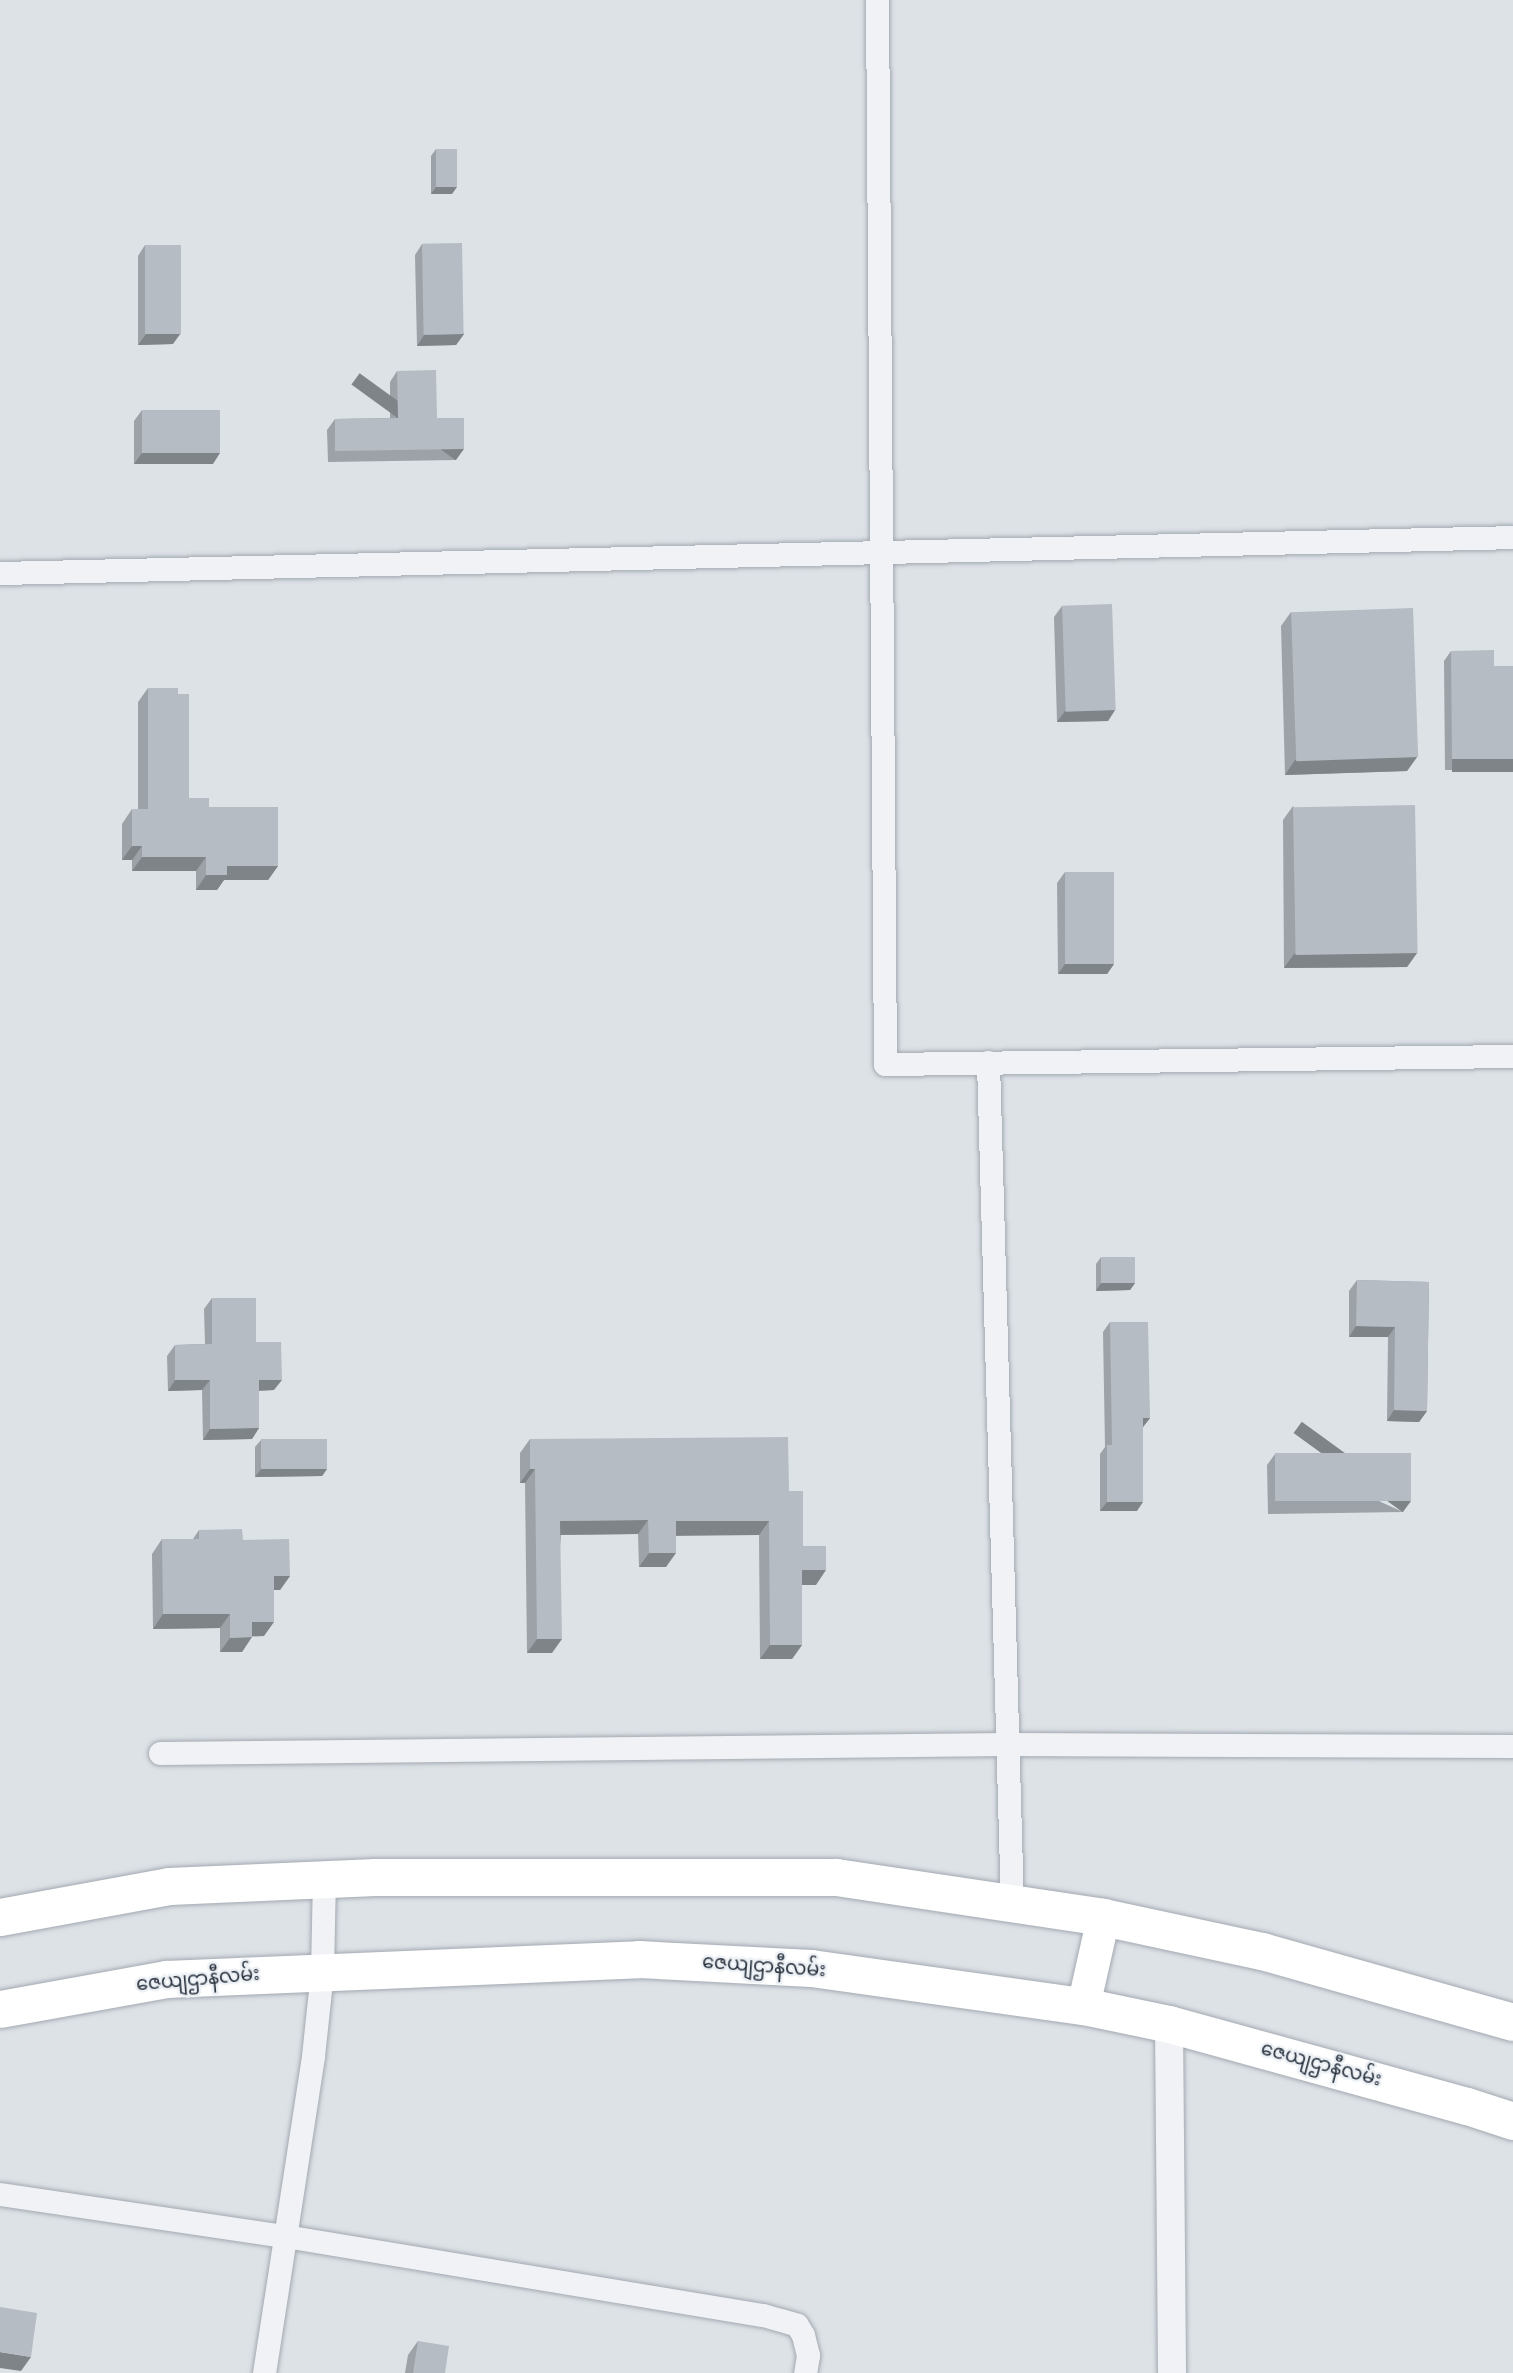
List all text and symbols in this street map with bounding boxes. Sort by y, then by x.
street label: ဇေယျဌာနီလမ်း [701,1951,827,1983]
street label: ဇေယျဌာနီလမ်း [135,1963,261,1997]
street label: ဇေယျဌာနီလမ်း [1258,2038,1384,2092]

